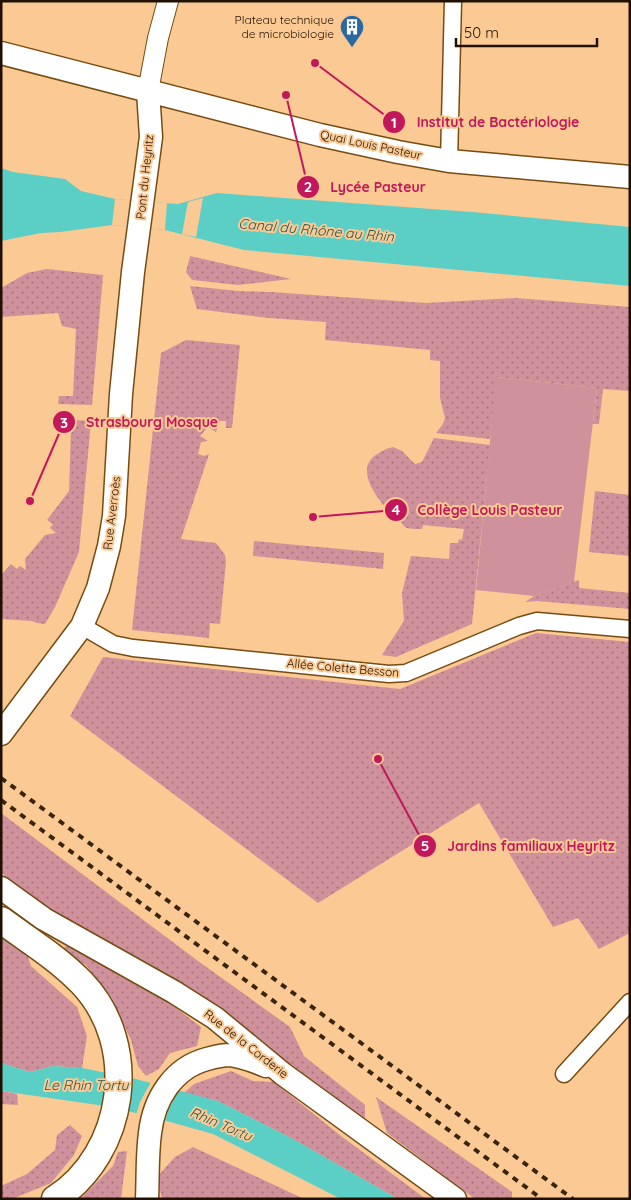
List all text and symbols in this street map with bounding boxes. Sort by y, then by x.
place label: Plateau technique de microbiologie [235,12,334,41]
building icon: Plateau technique de microbiologie [339,14,365,48]
scale bar [456,15,597,47]
text: 50 m [464,23,499,42]
callout: Institut de Bactériologie [382,108,589,137]
text: 1 [391,113,397,132]
text: Institut de Bactériologie [417,113,579,131]
street label: Quai Louis Pasteur [319,126,424,163]
street label: Pont du Heyritz [133,133,156,220]
callout: Lycée Pasteur [295,173,436,202]
text: 2 [304,177,312,196]
text: Lycée Pasteur [330,178,426,196]
water label: Canal du Rhône au Rhin [238,214,395,246]
callout: Strasbourg Mosque [51,408,228,437]
text: 3 [60,413,68,432]
text: Strasbourg Mosque [86,413,218,431]
street label: Rue Averroès [100,475,123,551]
callout: Collège Louis Pasteur [383,495,573,524]
text: 4 [392,500,401,519]
text: Collège Louis Pasteur [418,501,562,519]
street label: Allée Colette Besson [286,655,400,680]
callout: Jardins familiaux Heyritz [412,831,625,860]
text: 5 [421,836,429,855]
text: Jardins familiaux Heyritz [447,837,615,855]
street label: Rue de la Corderie [201,1006,292,1081]
water label: Le Rhin Tortu [44,1076,129,1094]
water label: Rhin Tortu [187,1103,256,1145]

